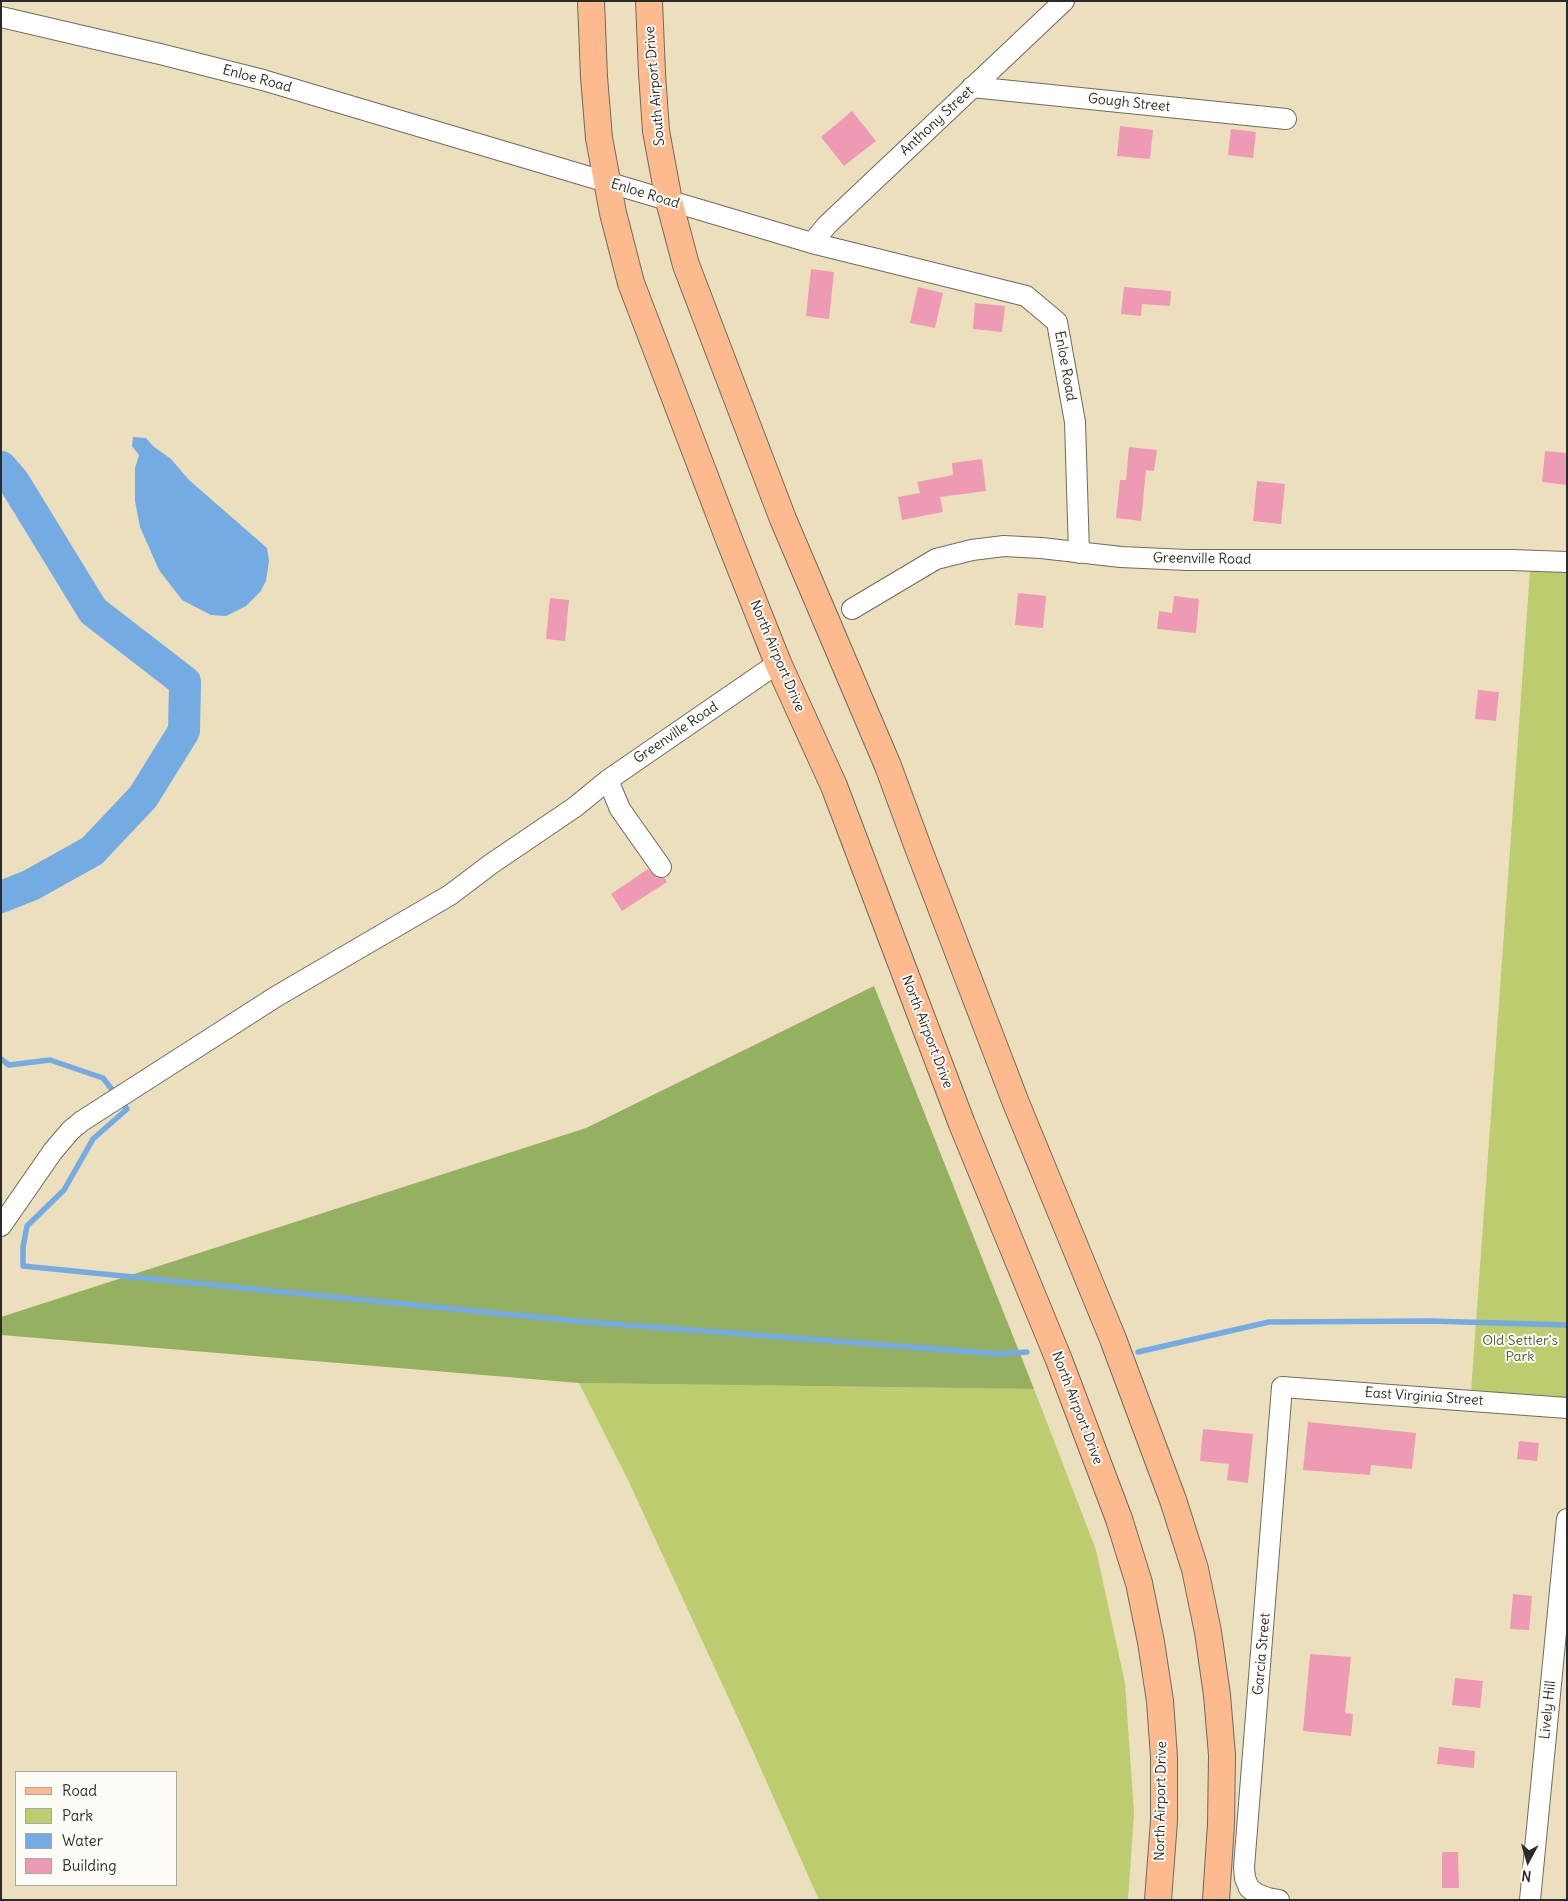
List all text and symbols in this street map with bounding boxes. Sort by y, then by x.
street label: South Airport Drive [641,25,669,147]
street label: Enloe Road [221,62,293,96]
street label: Anthony Street [897,83,977,159]
street label: Gough Street [1087,90,1171,116]
street label: Enloe Road [609,176,681,212]
street label: Enloe Road [1051,330,1079,402]
street label: Greenville Road [1153,550,1251,568]
street label: North Airport Drive [746,598,808,714]
street label: Greenville Road [631,699,721,767]
street label: North Airport Drive [898,973,956,1091]
park label: Old Settler's Park [1482,1333,1558,1365]
street label: North Airport Drive [1048,1349,1106,1467]
street label: East Virginia Street [1364,1384,1484,1410]
street label: Garcia Street [1250,1612,1274,1696]
street label: Lively Hill [1537,1680,1559,1740]
street label: North Airport Drive [1152,1741,1170,1861]
legend [15,1771,178,1886]
text: Road [62,1781,97,1800]
text: Park [62,1806,93,1825]
text: Water [62,1831,103,1850]
north arrow [1503,1836,1553,1886]
text: Building [62,1856,117,1875]
text: N [1521,1866,1532,1885]

